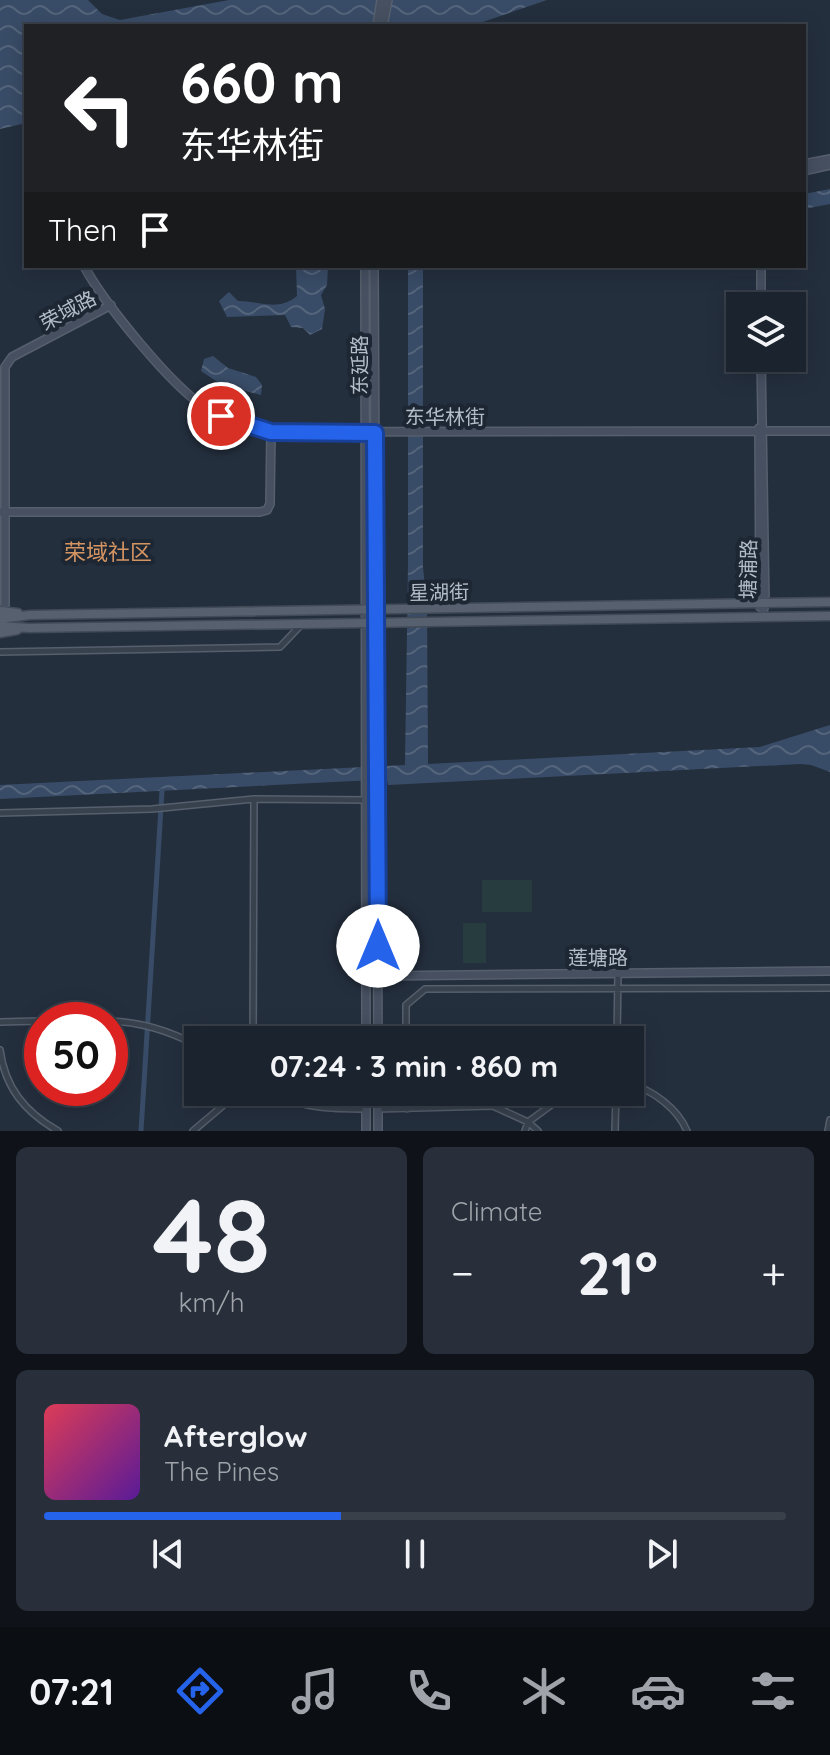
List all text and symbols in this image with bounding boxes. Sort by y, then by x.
text: 660 m [180,47,344,117]
icon: left [48,56,152,160]
text: 东华林街 [180,122,324,167]
icon: arrive [133,208,177,252]
text: Then [48,211,117,249]
street label: 荣域路 [36,285,100,335]
map controls [726,292,806,372]
button: layers [726,292,806,372]
street label: 东延路 [347,335,372,395]
pin [187,382,255,450]
icon: arrive [199,394,243,438]
street label: 东华林街 [405,404,485,429]
district label: 荣域社区 [64,538,152,566]
street label: 塘浦路 [735,539,761,599]
street label: 星湖街 [409,579,469,605]
position arrow [336,904,420,988]
street label: 莲塘路 [568,945,628,970]
speed limit sign: 50 [24,1002,128,1106]
text: 07:24 · 3 min · 860 m [270,1047,558,1085]
text: 48 [152,1169,271,1299]
text: Climate [451,1195,542,1228]
text: 21° [577,1235,658,1310]
text: − [451,1245,474,1300]
text: + [761,1245,786,1300]
text: km/h [179,1286,244,1319]
text: Afterglow [164,1417,307,1455]
text: The Pines [164,1455,279,1488]
icon: previous [146,1532,190,1576]
icon: pause [393,1532,437,1576]
icon: next [640,1532,684,1576]
icon: directions [172,1663,228,1719]
icon: music [287,1663,343,1719]
icon: phone [401,1663,457,1719]
icon: climate [516,1663,572,1719]
icon: car [630,1663,686,1719]
icon: filters [745,1663,801,1719]
text: 07:21 [29,1669,114,1714]

